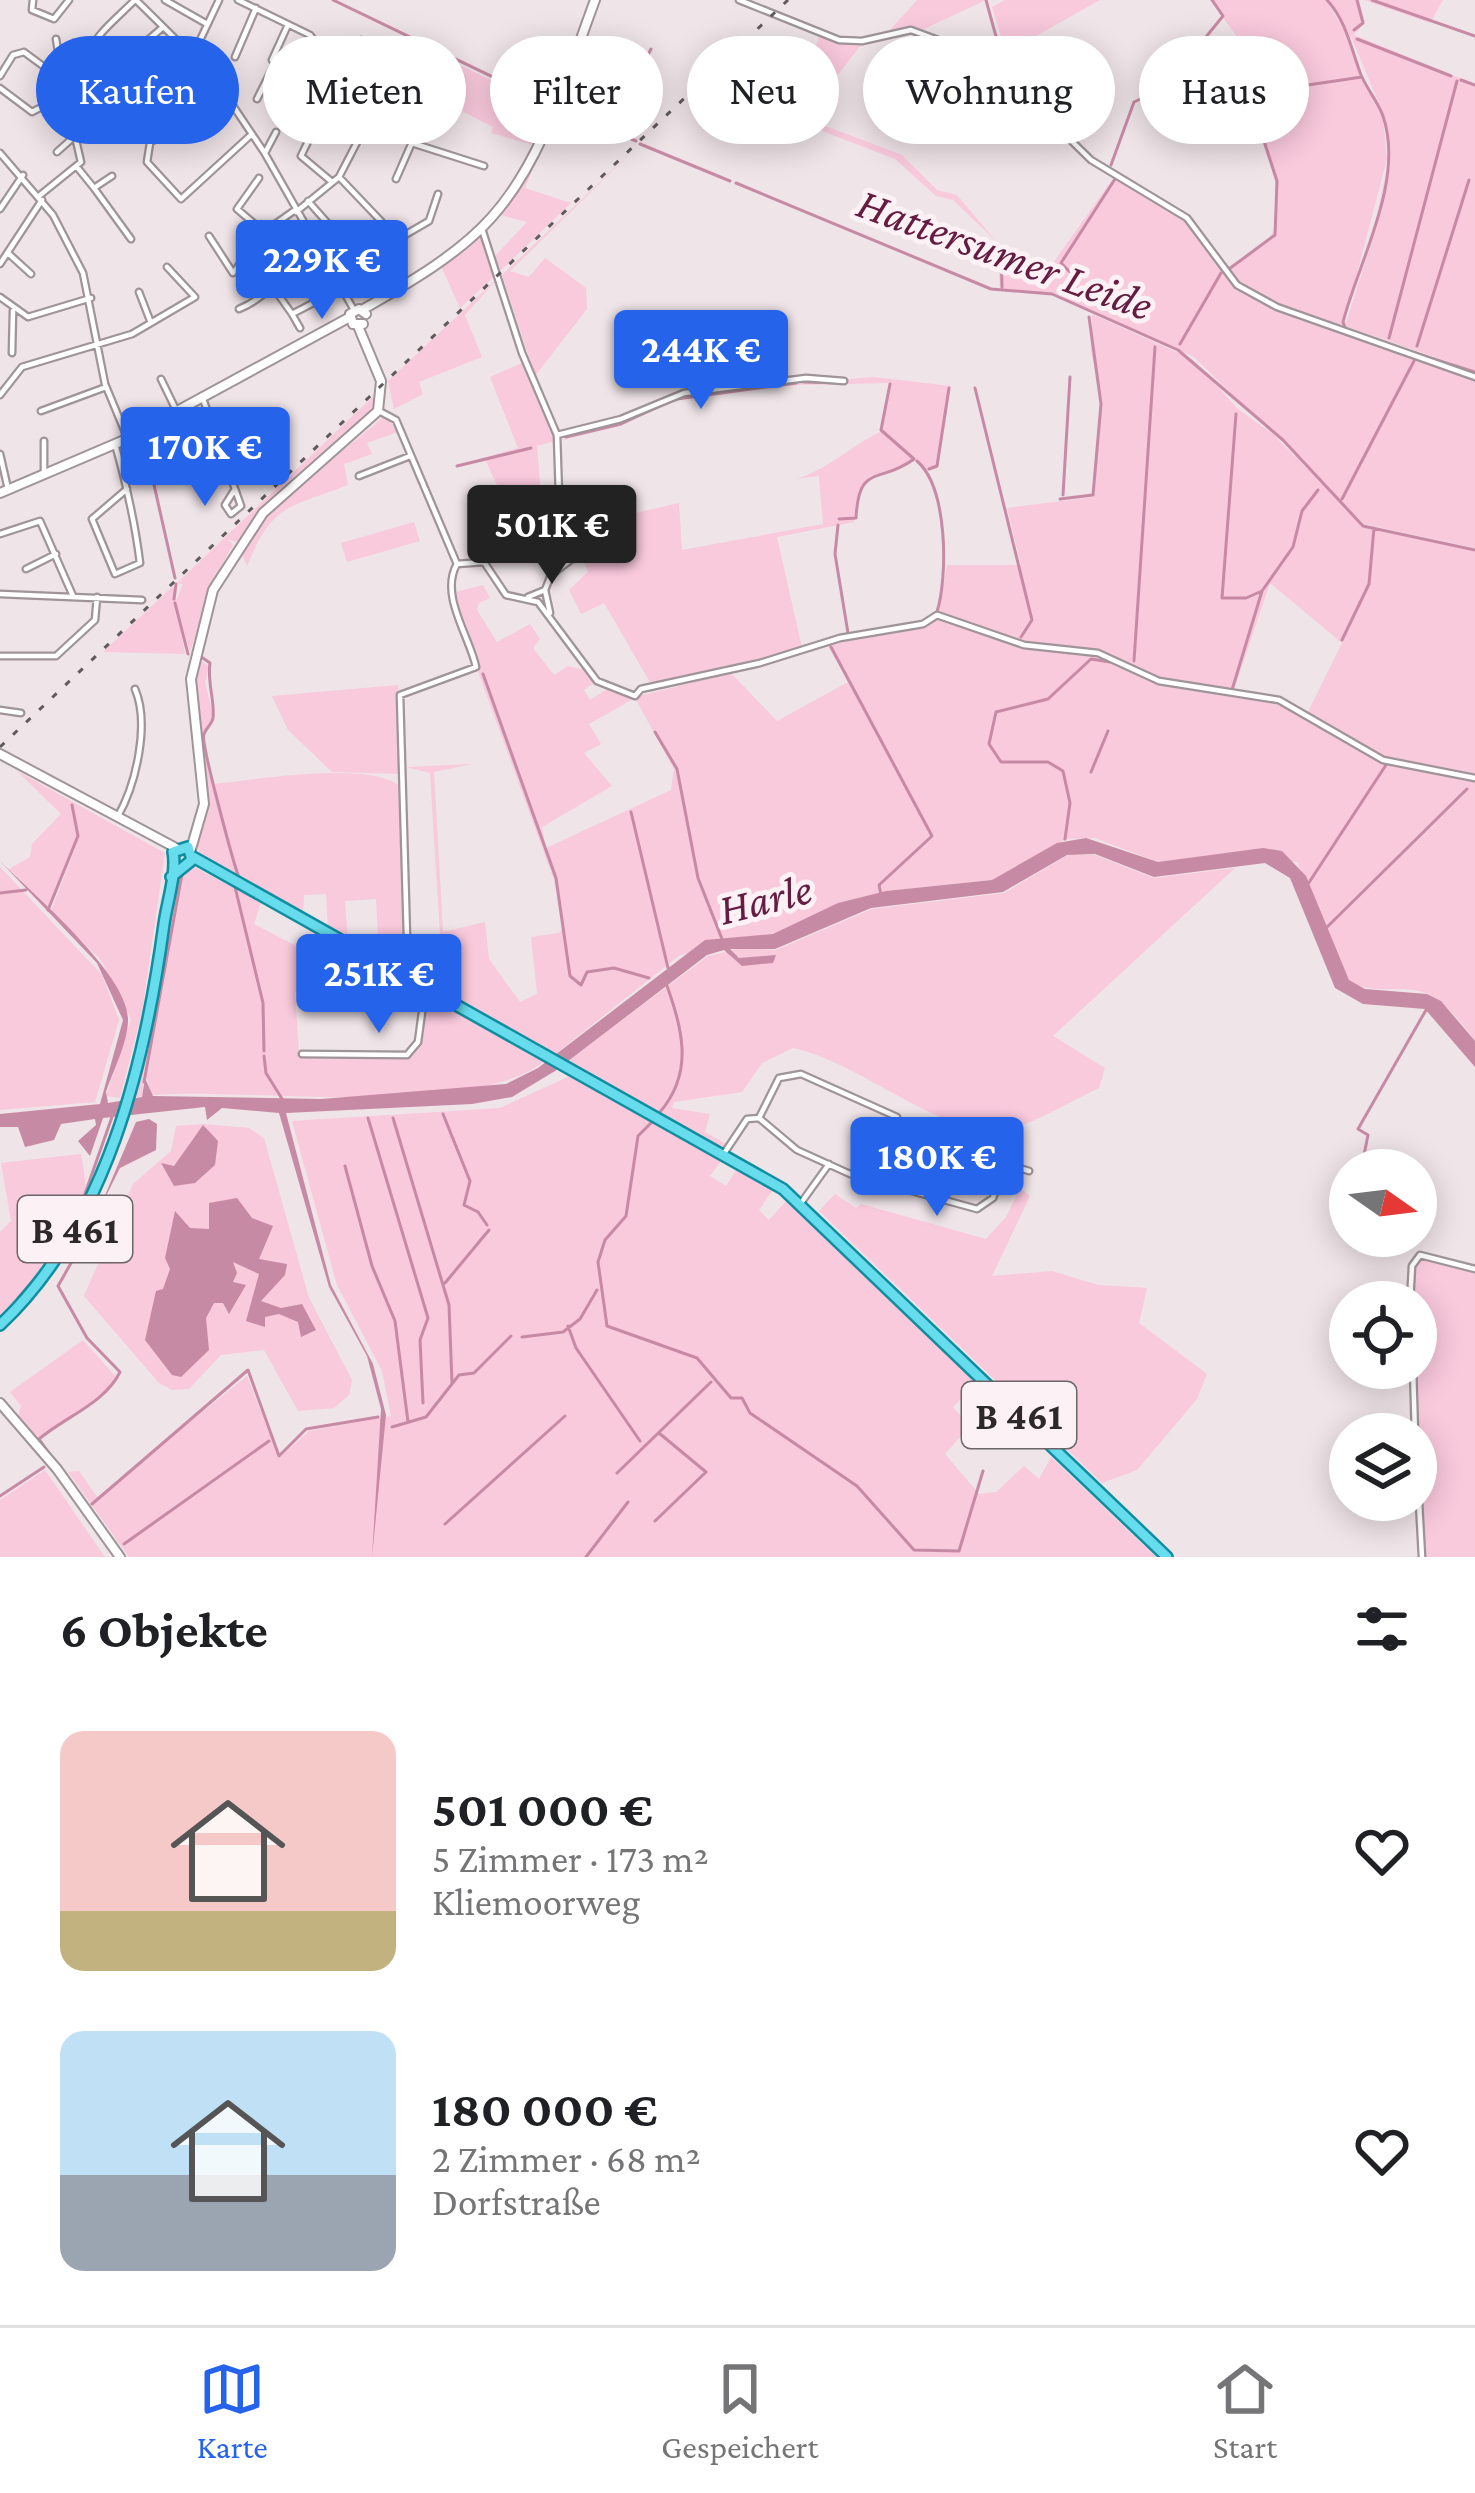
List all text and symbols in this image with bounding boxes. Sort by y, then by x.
chip: Kaufen [36,36,239,144]
chip: Mieten [263,36,466,144]
chip: Filter [490,36,663,144]
chip: Neu [687,36,839,144]
chip: Wohnung [863,36,1115,144]
chip: Haus [1139,36,1309,144]
water label: Hattersumer Leide [851,177,1159,331]
pin: 229K € [224,220,420,322]
text: 229K € [263,237,381,280]
pin: 244K € [603,310,799,412]
text: 244K € [641,327,761,370]
pin: 170K € [107,407,303,509]
text: 170K € [148,424,262,467]
pin: 501K € [454,485,650,587]
text: 501K € [494,502,610,545]
water label: Harle [713,863,817,935]
pin: 251K € [281,934,477,1036]
text: 251K € [323,951,435,994]
pin: 180K € [839,1117,1035,1219]
text: 180K € [878,1134,996,1177]
north arrow [1329,1149,1437,1257]
map controls [1329,1149,1437,1521]
road number: B 461 [18,1196,132,1262]
button: locate [1329,1281,1437,1389]
road number: B 461 [962,1382,1076,1448]
button: layers [1329,1413,1437,1521]
icon: filters [1349,1596,1415,1662]
text: 6 Objekte [60,1601,268,1658]
icon: home [156,1779,300,1923]
text: 501 000 € [432,1780,653,1837]
icon: heart [1349,1818,1415,1884]
text: 5 Zimmer · 173 m² [432,1837,709,1880]
text: Kliemoorweg [432,1880,640,1923]
icon: home [156,2079,300,2223]
text: 180 000 € [432,2080,658,2137]
icon: heart [1349,2118,1415,2184]
text: 2 Zimmer · 68 m² [432,2137,701,2180]
text: Dorfstraße [432,2180,601,2223]
tab: Karte [197,2356,268,2465]
tab: Gespeichert [661,2356,819,2465]
tab: Start [1212,2356,1278,2465]

